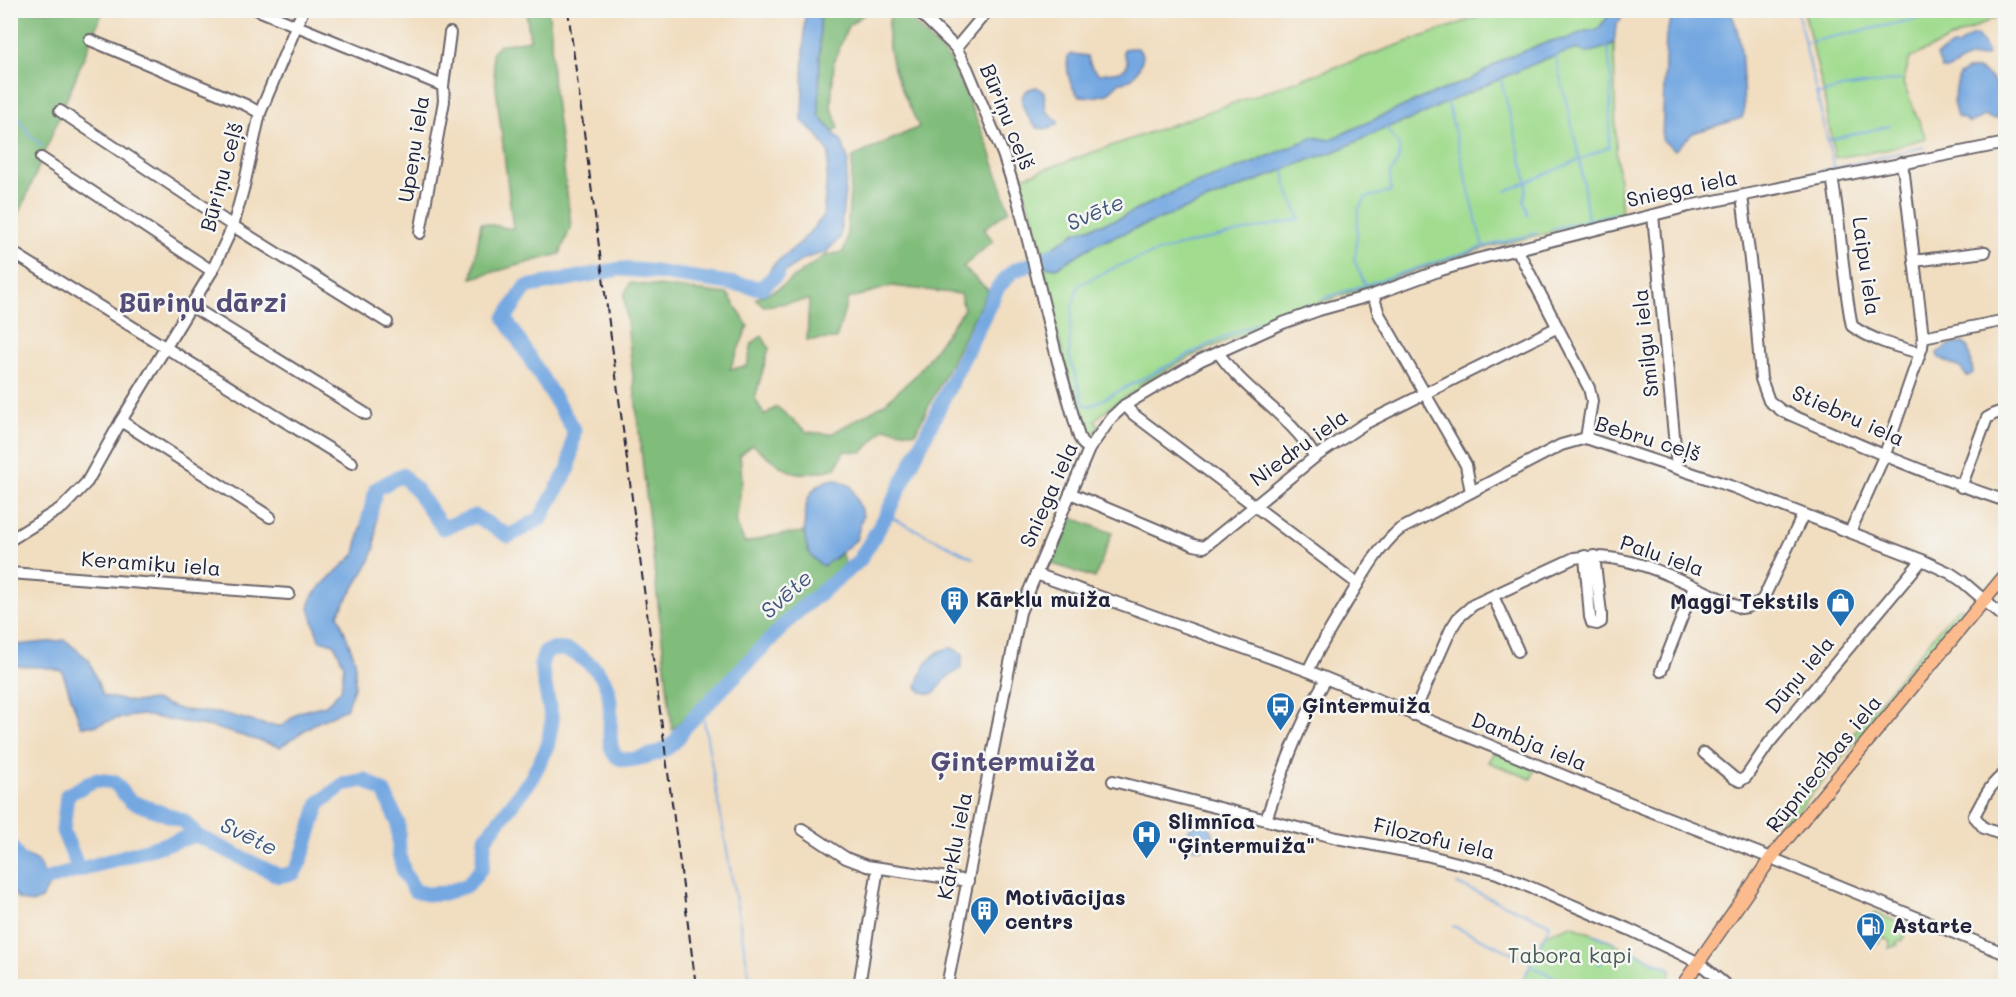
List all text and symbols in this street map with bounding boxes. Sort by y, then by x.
street label: Būriņu ceļš [974,59,1042,174]
street label: Upeņu iela [391,94,435,204]
street label: Būriņu ceļš [193,119,249,235]
street label: Sniega iela [1624,163,1740,212]
water label: Svēte [1061,186,1128,237]
street label: Laipu iela [1847,215,1888,317]
district label: Būriņu dārzi [118,284,288,321]
street label: Smilgu iela [1625,288,1664,398]
street label: Stiebru iela [1788,378,1909,451]
street label: Niedru iela [1244,402,1352,491]
street label: Bebru ceļš [1592,409,1705,467]
street label: Sniega iela [1012,437,1083,551]
street label: Palu iela [1617,528,1708,582]
street label: Keramiķu iela [80,544,222,582]
water label: Svēte [754,563,818,625]
building icon: Kārklu muiža [939,584,971,626]
place label: Kārklu muiža [976,585,1111,612]
shop icon: Maggi Tekstils [1824,586,1856,628]
place label: Maggi Tekstils [1670,587,1819,614]
street label: Dūņu iela [1758,630,1840,719]
street label: Rūpniecības iela [1759,689,1887,837]
bus stop icon: Ģintermuiža [1265,690,1297,732]
place label: Ģintermuiža [1302,691,1431,720]
street label: Dambja iela [1468,705,1591,776]
district label: Ģintermuiža [930,743,1096,780]
street label: Kārklu iela [930,790,977,902]
place label: Slimnīca "Ģintermuiža" [1168,807,1315,860]
water label: Svēte [216,809,283,862]
street label: Filozofu iela [1371,810,1498,865]
hospital icon: Slimnīca "Ģintermuiža" [1131,818,1163,860]
place label: Motivācijas centrs [1005,883,1126,934]
building icon: Motivācijas centrs [968,894,1000,936]
fuel station icon: Astarte [1855,910,1887,952]
place label: Astarte [1892,911,1972,938]
park label: Tabora kapi [1508,941,1632,968]

